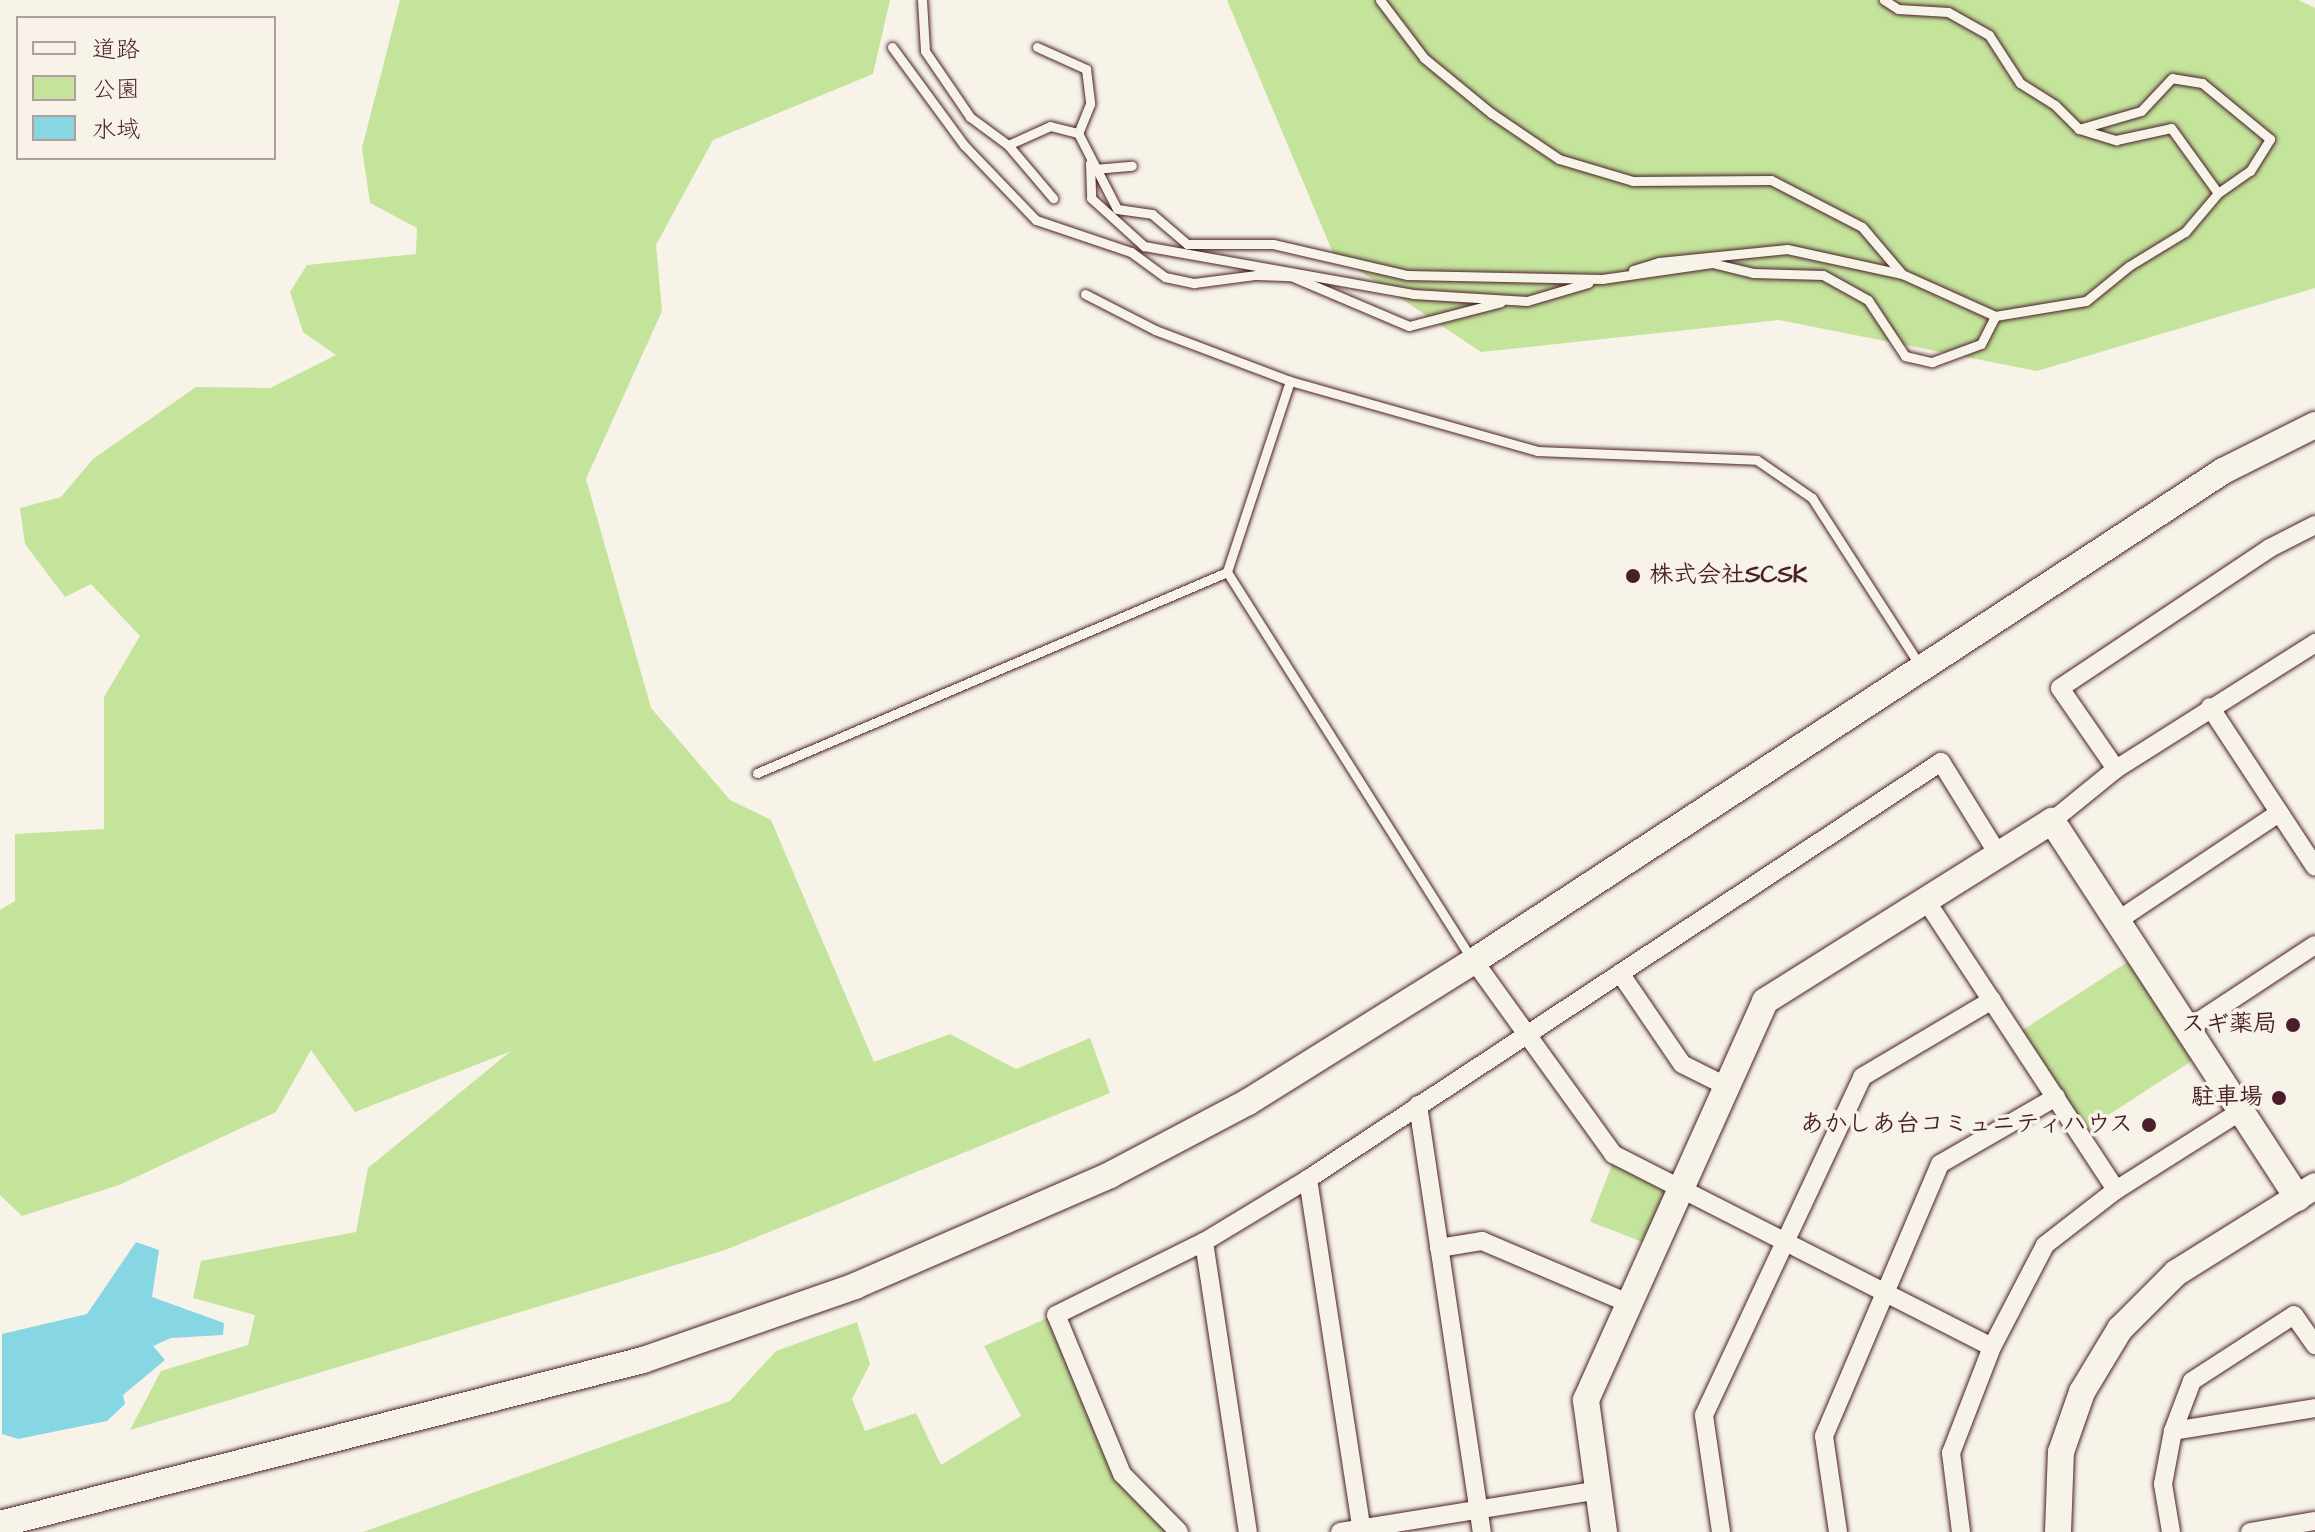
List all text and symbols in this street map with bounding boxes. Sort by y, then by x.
legend [16,16,276,160]
text: 道路 [92,33,140,67]
text: 公園 [92,73,140,107]
text: 水域 [92,113,140,147]
place label: 株式会社SCSK [1649,562,1807,590]
marker: 株式会社SCSK [1624,567,1642,585]
place label: スギ薬局 [2181,1011,2277,1039]
marker: スギ薬局 [2284,1016,2302,1034]
place label: 駐車場 [2191,1084,2263,1112]
marker: 駐車場 [2270,1089,2288,1107]
place label: あかしあ台コミュニティハウス [1797,1111,2133,1139]
marker: あかしあ台コミュニティハウス [2140,1116,2158,1134]

